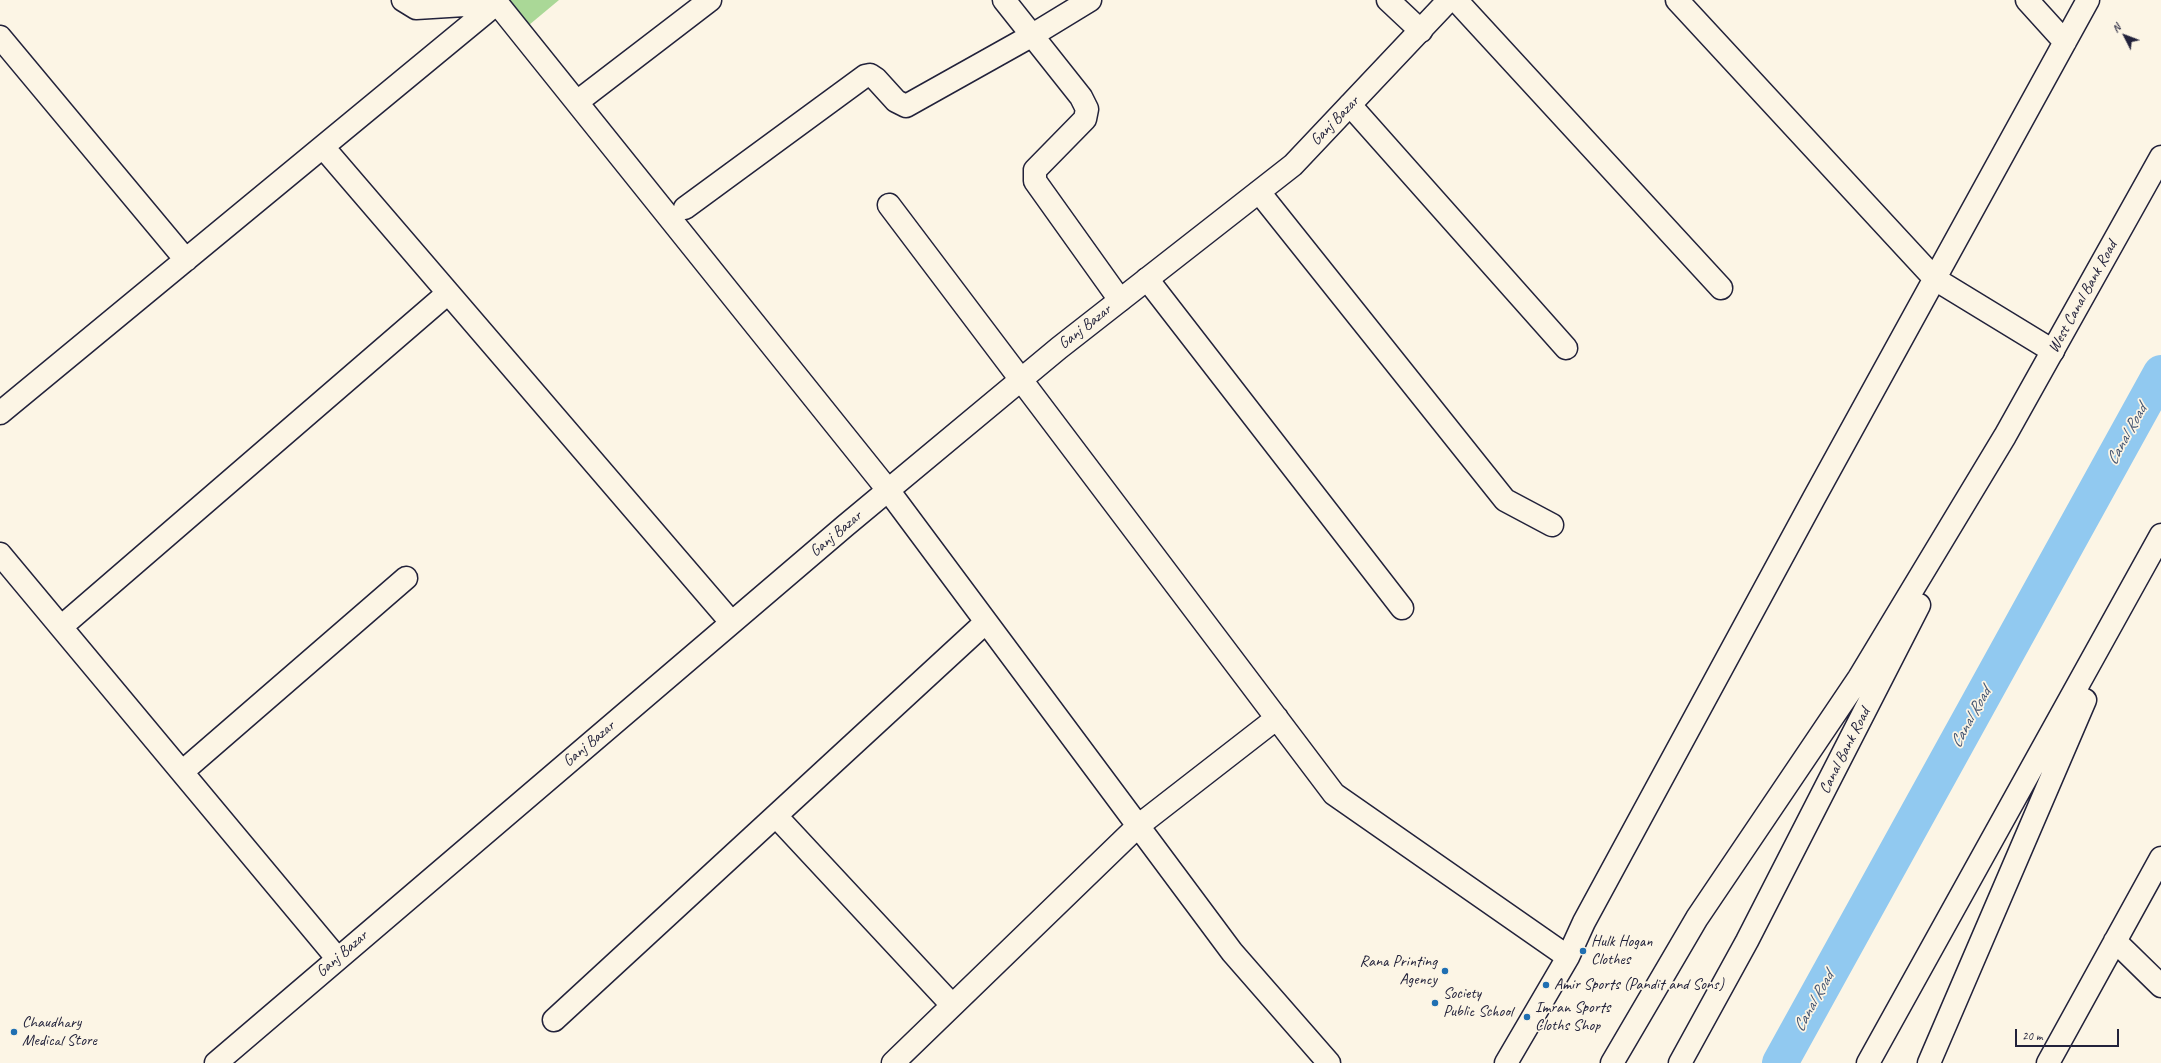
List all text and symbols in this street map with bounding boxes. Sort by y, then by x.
north arrow [2105,16,2145,56]
text: N [2109,21,2124,35]
street label: Ganj Bazar [1307,92,1363,150]
street label: West Canal Bank Road [2044,238,2122,356]
street label: Ganj Bazar [1055,300,1115,354]
water label: Canal Road [2102,401,2152,469]
street label: Ganj Bazar [806,507,866,561]
water label: Canal Road [1946,684,1996,752]
street label: Canal Bank Road [1815,705,1875,797]
street label: Ganj Bazar [559,717,619,771]
street label: Ganj Bazar [312,927,372,981]
place label: Hulk Hogan Clothes [1591,932,1652,970]
marker: Hulk Hogan Clothes [1578,946,1588,956]
place label: Rana Printing Agency [1359,952,1437,990]
marker: Rana Printing Agency [1440,966,1450,976]
water label: Canal Road [1789,968,1839,1036]
place label: Amir Sports (Pandit and Sons) [1554,975,1724,995]
marker: Amir Sports (Pandit and Sons) [1541,980,1551,990]
place label: Society Public School [1443,984,1513,1022]
marker: Society Public School [1430,998,1440,1008]
place label: Imran Sports Cloths Shop [1535,998,1610,1036]
marker: Imran Sports Cloths Shop [1522,1012,1532,1022]
place label: Chaudhary Medical Store [22,1013,97,1051]
scale bar [2017,1021,2121,1047]
marker: Chaudhary Medical Store [9,1027,19,1037]
text: 20 m [2022,1028,2042,1044]

